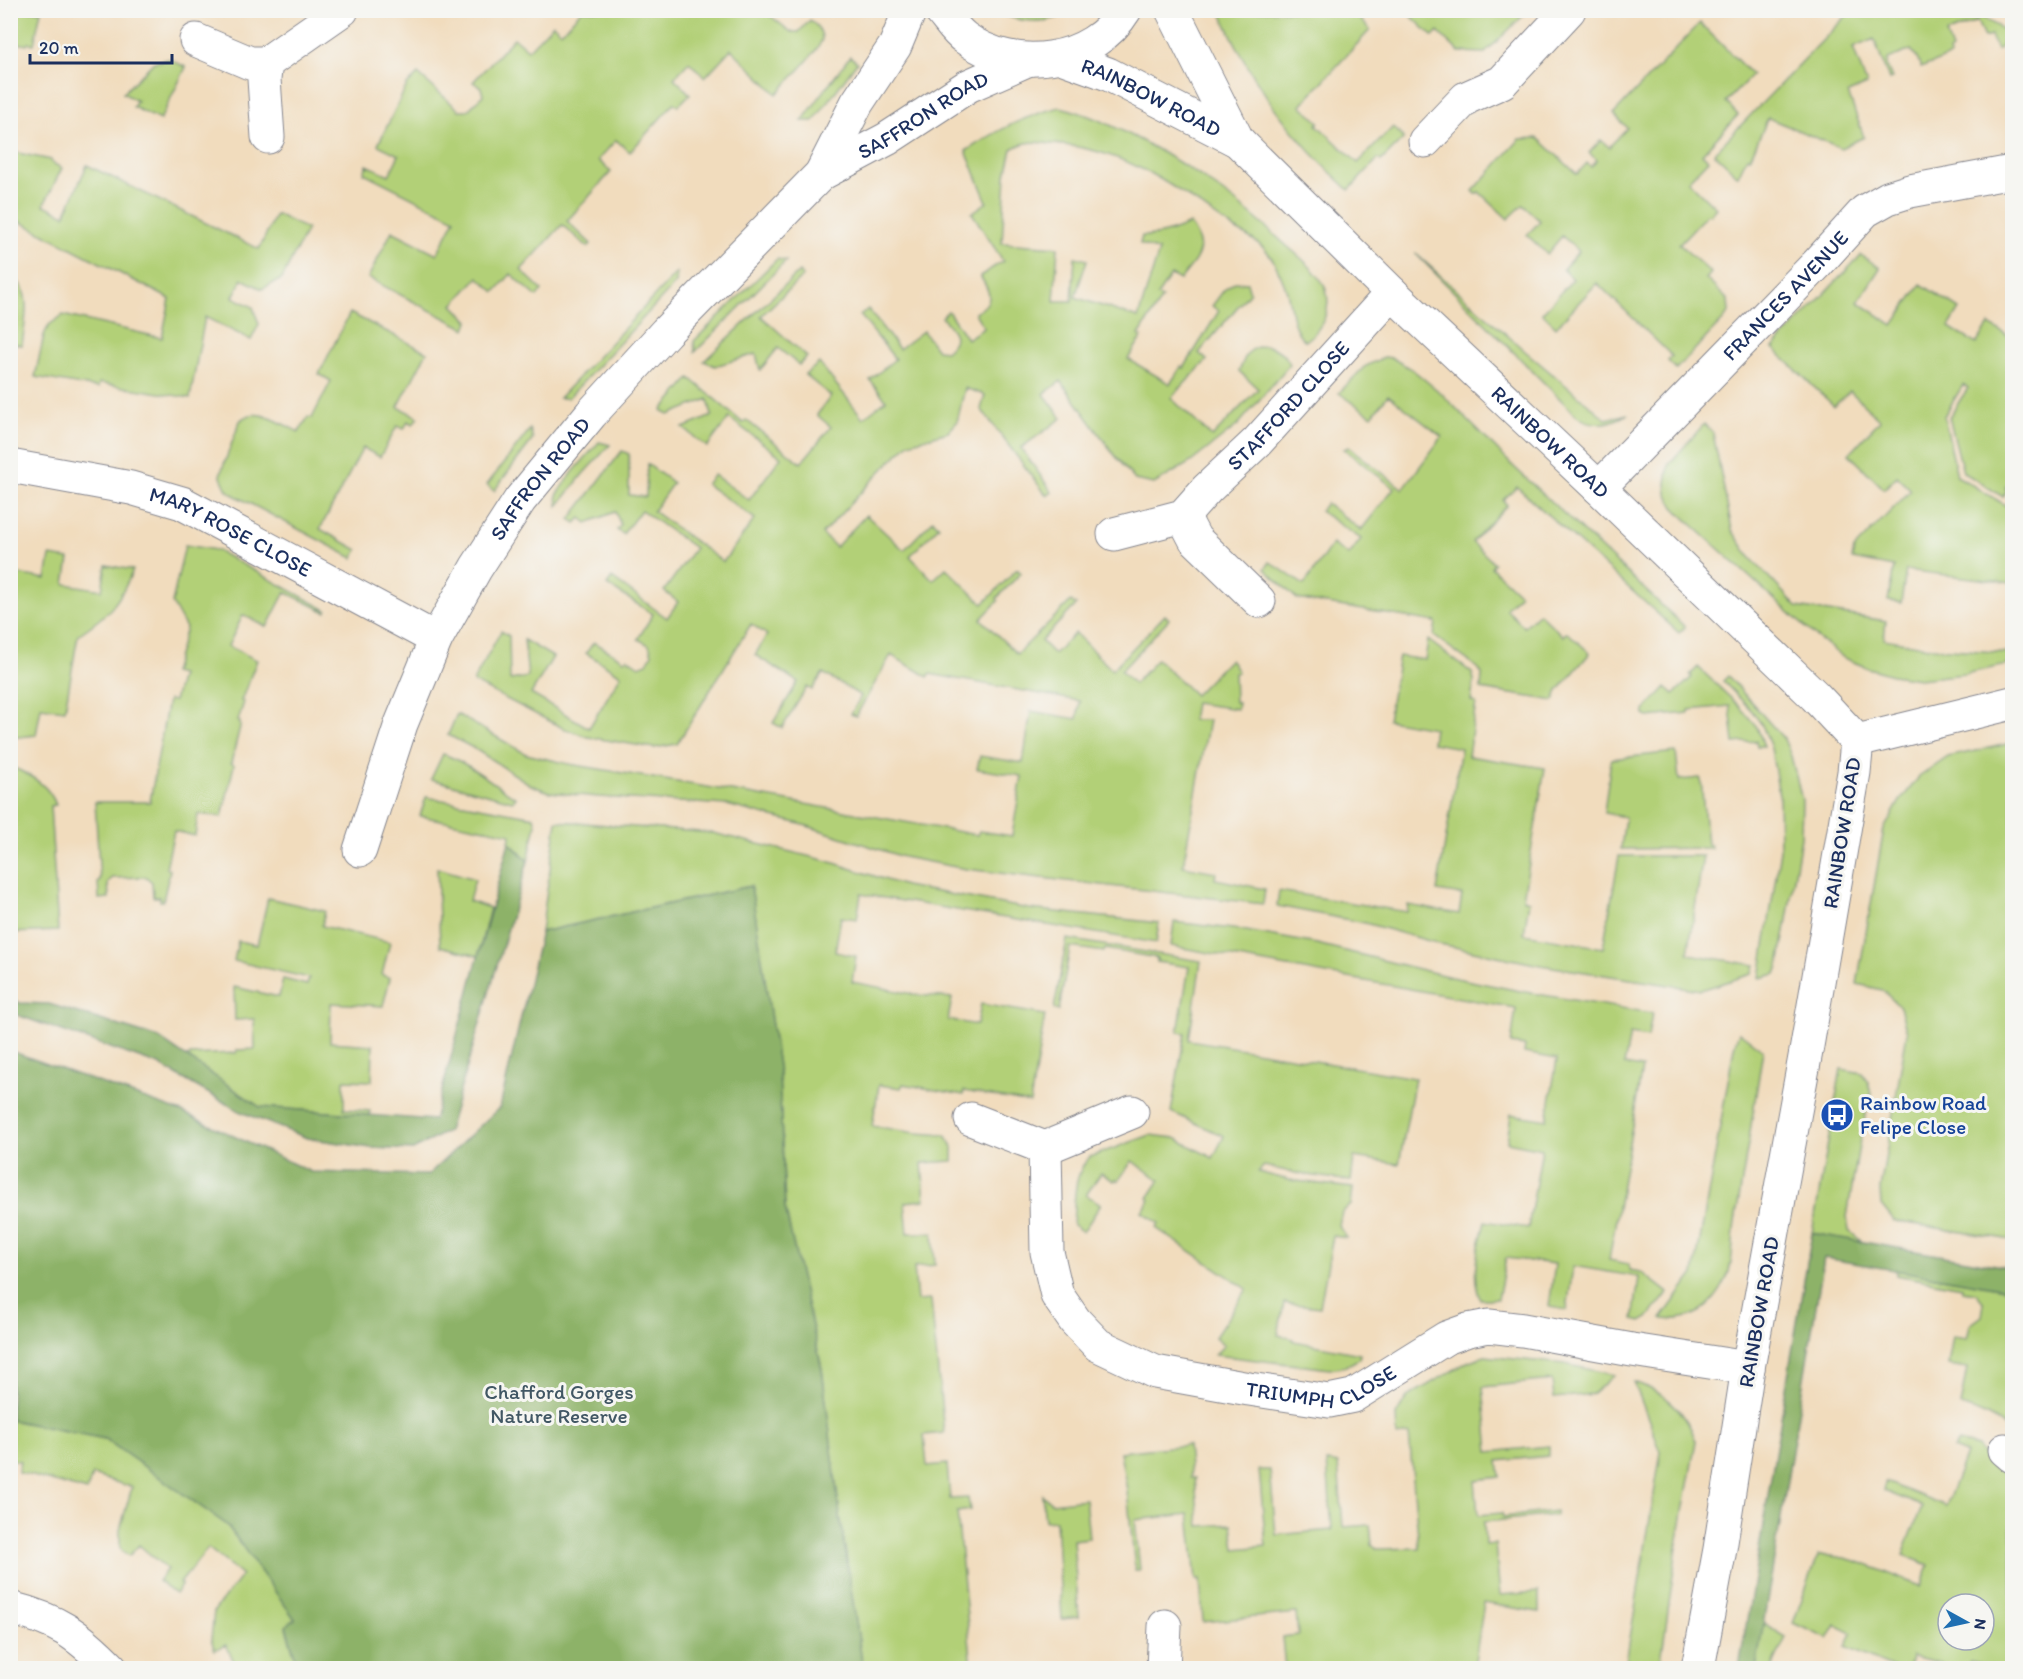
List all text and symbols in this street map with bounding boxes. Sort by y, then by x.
scale bar [30,27,172,65]
text: 20 m [39,37,79,59]
street label: RAINBOW ROAD [1078,52,1226,142]
street label: SAFFRON ROAD [853,66,992,164]
street label: FRANCES AVENUE [1717,225,1853,365]
street label: STAFFORD CLOSE [1222,335,1354,475]
street label: RAINBOW ROAD [1486,380,1615,503]
street label: SAFFRON ROAD [484,412,595,545]
street label: MARY ROSE CLOSE [147,481,316,582]
street label: RAINBOW ROAD [1817,755,1866,910]
place label: Rainbow Road Felipe Close [1860,1090,1987,1139]
bus stop icon: Rainbow Road Felipe Close [1819,1097,1855,1133]
street label: RAINBOW ROAD [1733,1234,1784,1389]
street label: TRIUMPH CLOSE [1244,1359,1401,1414]
park label: Chafford Gorges Nature Reserve [484,1379,634,1428]
north arrow [1936,1592,1996,1652]
text: N [1970,1617,1991,1631]

